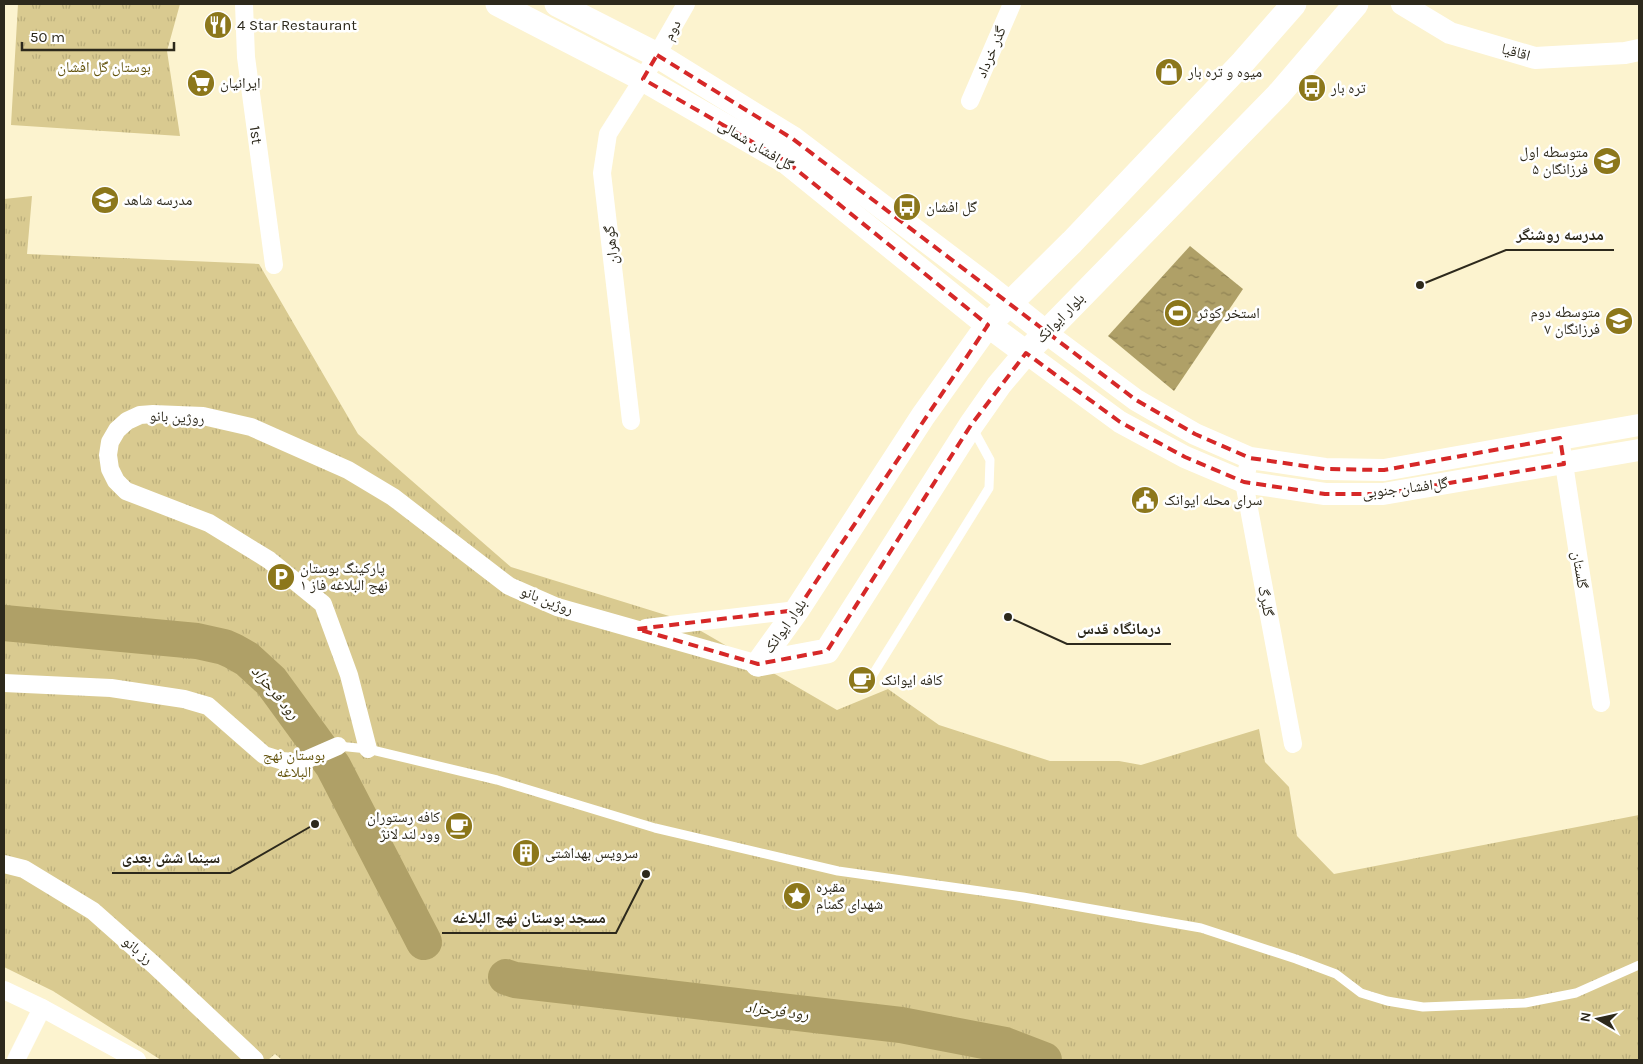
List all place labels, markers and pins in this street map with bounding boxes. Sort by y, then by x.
restaurant icon: 4 Star Restaurant [203,10,233,40]
place label: 4 Star Restaurant [237,16,357,34]
shop icon: میوه و تره بار [1154,57,1184,87]
place label: میوه و تره بار [1187,63,1262,81]
supermarket icon: ایرانیان [186,68,216,98]
bus stop icon: تره بار [1297,73,1327,103]
place label: ایرانیان [220,74,260,93]
place label: تره بار [1330,79,1366,97]
place label: متوسطه اول فرزانگان ۵ [1520,143,1588,179]
school or university icon: متوسطه اول فرزانگان ۵ [1592,146,1622,176]
school or university icon: مدرسه شاهد [90,185,120,215]
place label: مدرسه شاهد [124,191,193,209]
bus stop icon: گل افشان [892,192,922,222]
place label: گل افشان [926,198,977,217]
callout: مدرسه روشنگر [1506,219,1614,250]
sports icon: استخر کوثر [1163,298,1193,328]
place label: متوسطه دوم فرزانگان ۷ [1531,303,1600,339]
place label: استخر کوثر [1196,304,1260,322]
school or university icon: متوسطه دوم فرزانگان ۷ [1604,306,1634,336]
public building icon: سرای محله ایوانک [1130,485,1160,515]
place label: سرای محله ایوانک [1164,491,1262,510]
place label: پارکینگ بوستان نهج البلاغه فاز ۱ [300,559,388,595]
parking icon: پارکینگ بوستان نهج البلاغه فاز ۱ [266,562,296,592]
callout: درمانگاه قدس [1067,613,1171,644]
cafe icon: کافه ایوانک [847,665,877,695]
place label: کافه ایوانک [881,671,943,689]
place label: کافه رستوران وود لند لانژ [367,808,440,843]
cafe icon: کافه رستوران وود لند لانژ [444,811,474,841]
building icon: سرویس بهداشتی [511,838,541,868]
callout: سینما شش بعدی [112,842,230,873]
place label: سرویس بهداشتی [545,844,638,863]
place label: مقبره شهدای گمنام [816,878,883,914]
place icon: مقبره شهدای گمنام [782,881,812,911]
callout: مسجد بوستان نهج البلاغه [442,902,616,933]

